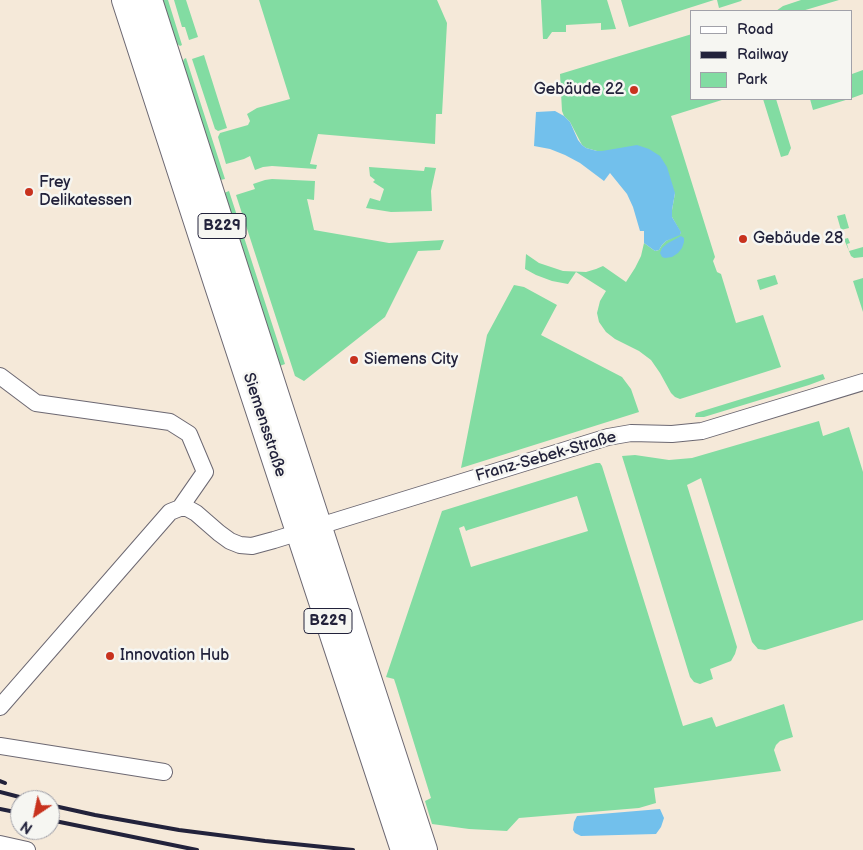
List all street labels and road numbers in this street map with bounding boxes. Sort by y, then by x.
road number: B229 [198,214,246,238]
street label: Siemensstraße [238,371,290,479]
street label: Franz-Sebek-Straße [473,428,619,486]
road number: B229 [304,608,352,634]

